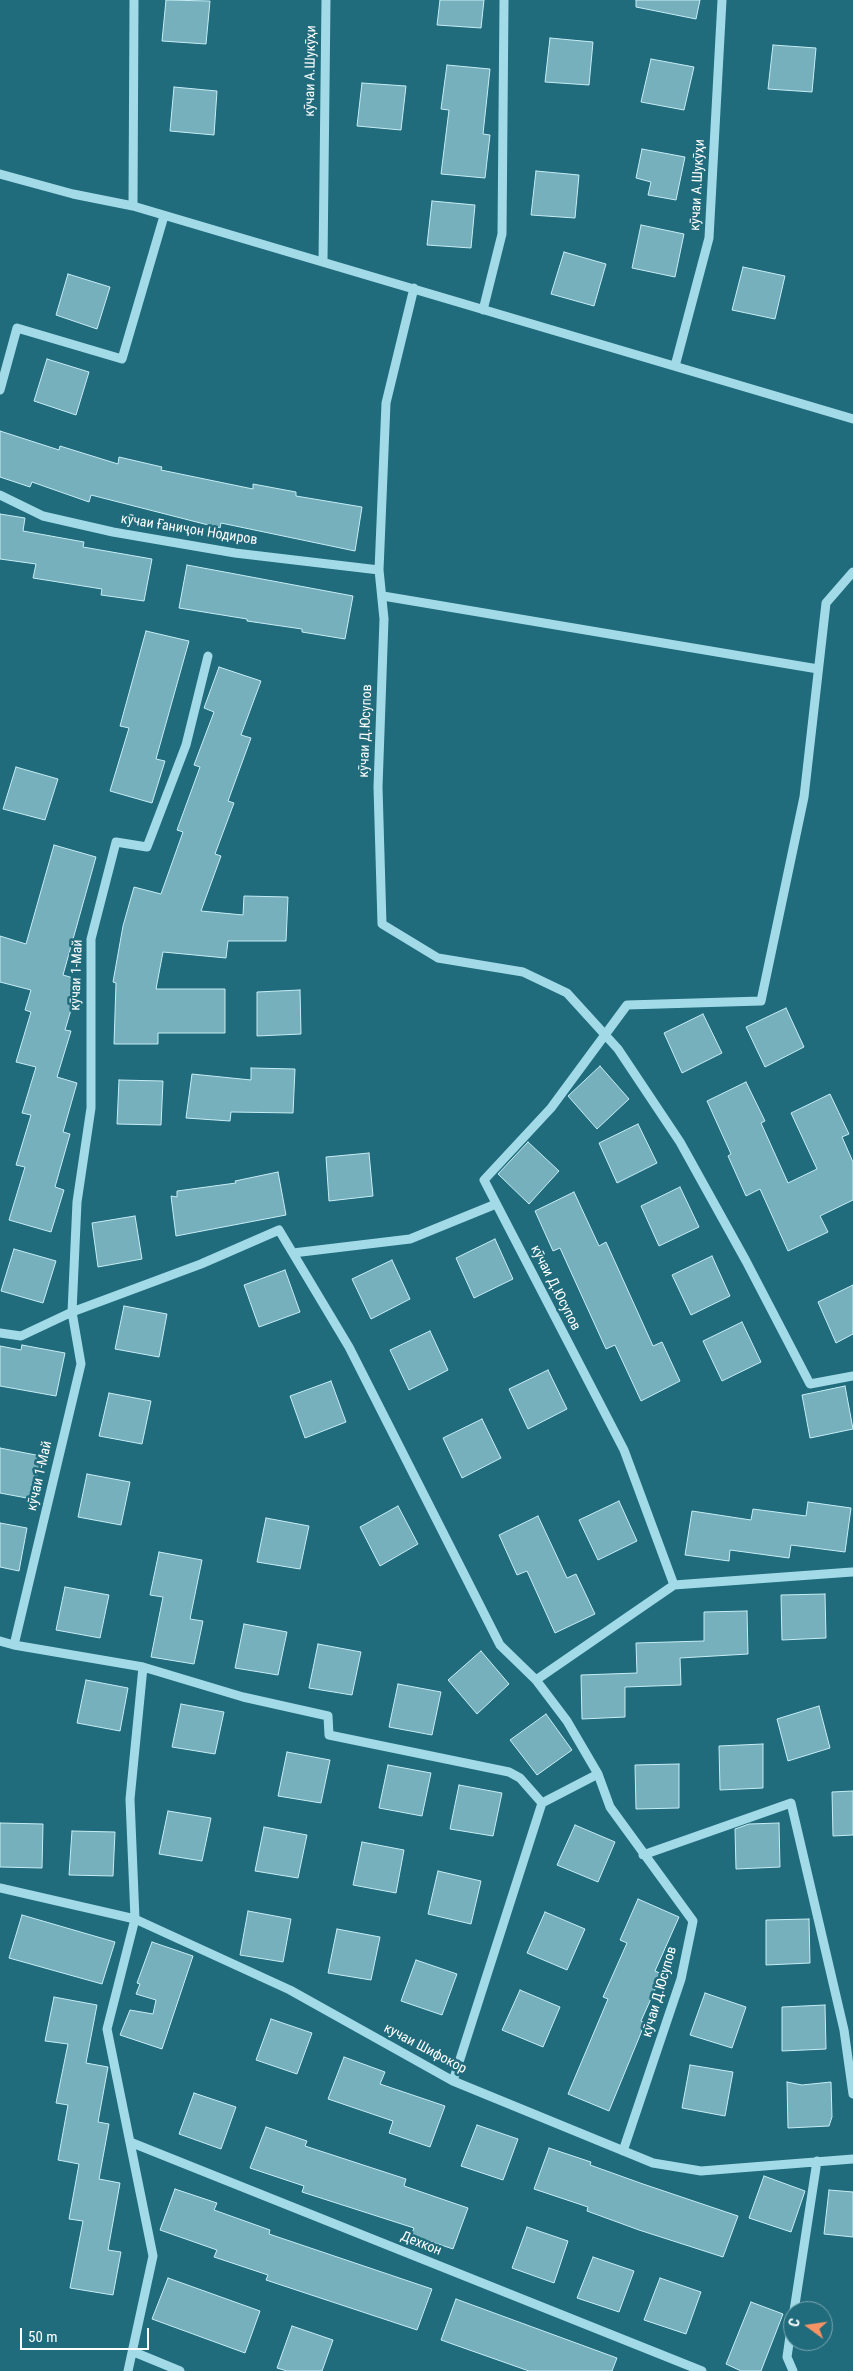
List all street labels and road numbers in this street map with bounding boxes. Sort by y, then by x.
street label: кӯчаи А.Шукӯҳи [302,25,320,117]
street label: кӯчаи А.Шукӯҳи [687,139,709,231]
street label: кӯчаи Ғаниҷон Нодиров [120,511,258,549]
street label: кӯчаи Д.Юсупов [356,684,376,778]
street label: кӯчаи 1-Май [67,939,87,1011]
street label: кӯчаи Д.Юсупов [526,1243,584,1333]
street label: кӯчаи 1-Май [24,1439,56,1513]
street label: кӯчаи Д.Юсупов [639,1945,681,2039]
street label: кучаи Шифокор [381,2020,469,2078]
street label: Дехкон [398,2228,444,2260]

